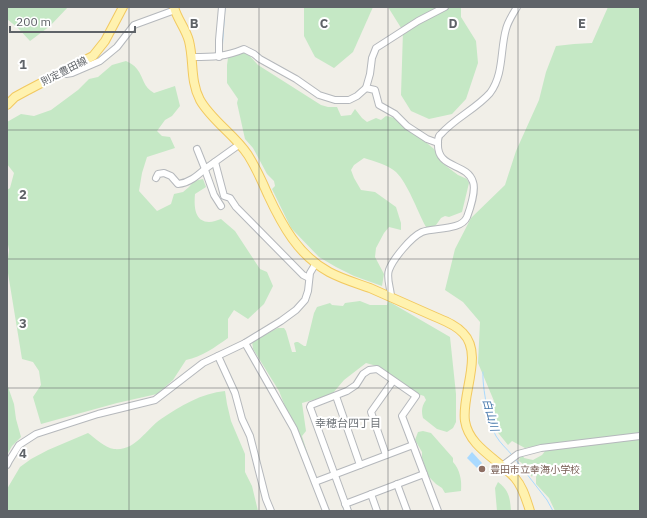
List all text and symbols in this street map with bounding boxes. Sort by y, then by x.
scale bar [10,8,135,34]
text: 200 m [16,14,51,29]
text: B [190,15,199,32]
text: C [320,15,329,32]
text: D [448,15,458,32]
text: E [578,15,586,32]
street label: 則定豊田線 [39,54,89,88]
text: 1 [19,56,27,73]
text: 2 [19,186,27,203]
text: 3 [19,315,27,332]
water label: 白山川 [480,397,502,434]
district label: 幸穂台四丁目 [315,416,381,430]
text: 4 [19,445,27,462]
place label: 豊田市立幸海小学校 [490,463,580,476]
marker: 豊田市立幸海小学校 [477,464,487,474]

